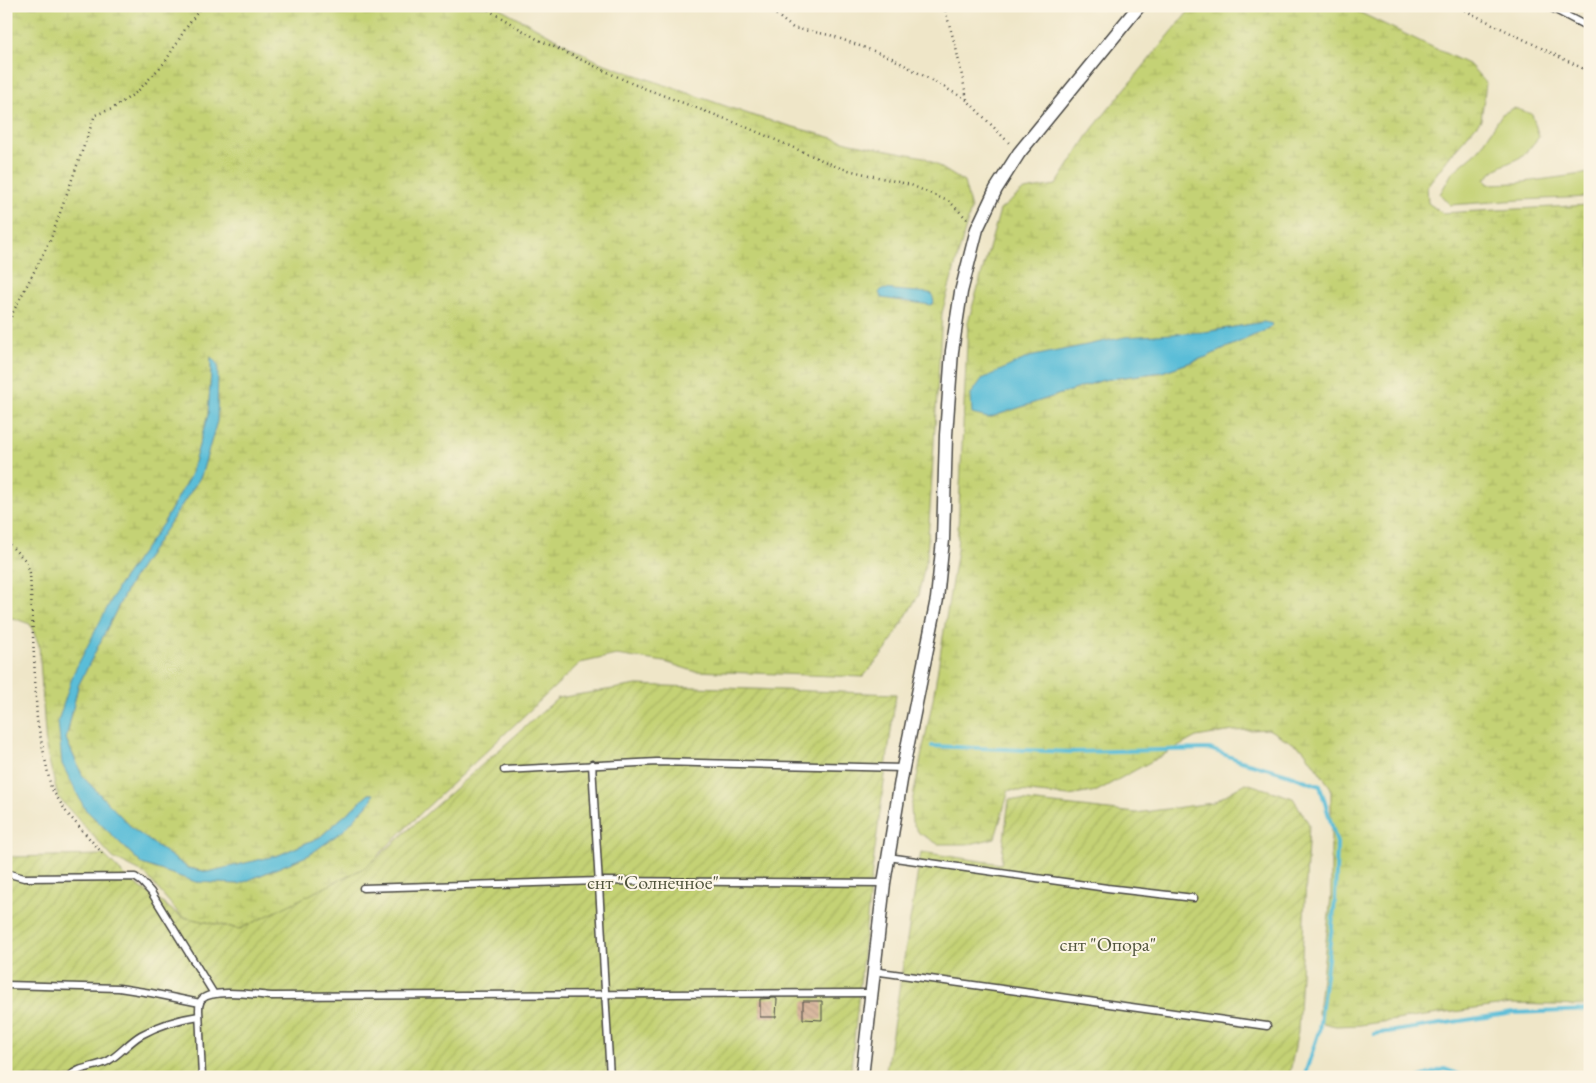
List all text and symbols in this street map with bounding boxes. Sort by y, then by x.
park label: снт "Солнечное" [587,869,719,895]
park label: снт "Опора" [1060,931,1156,957]

